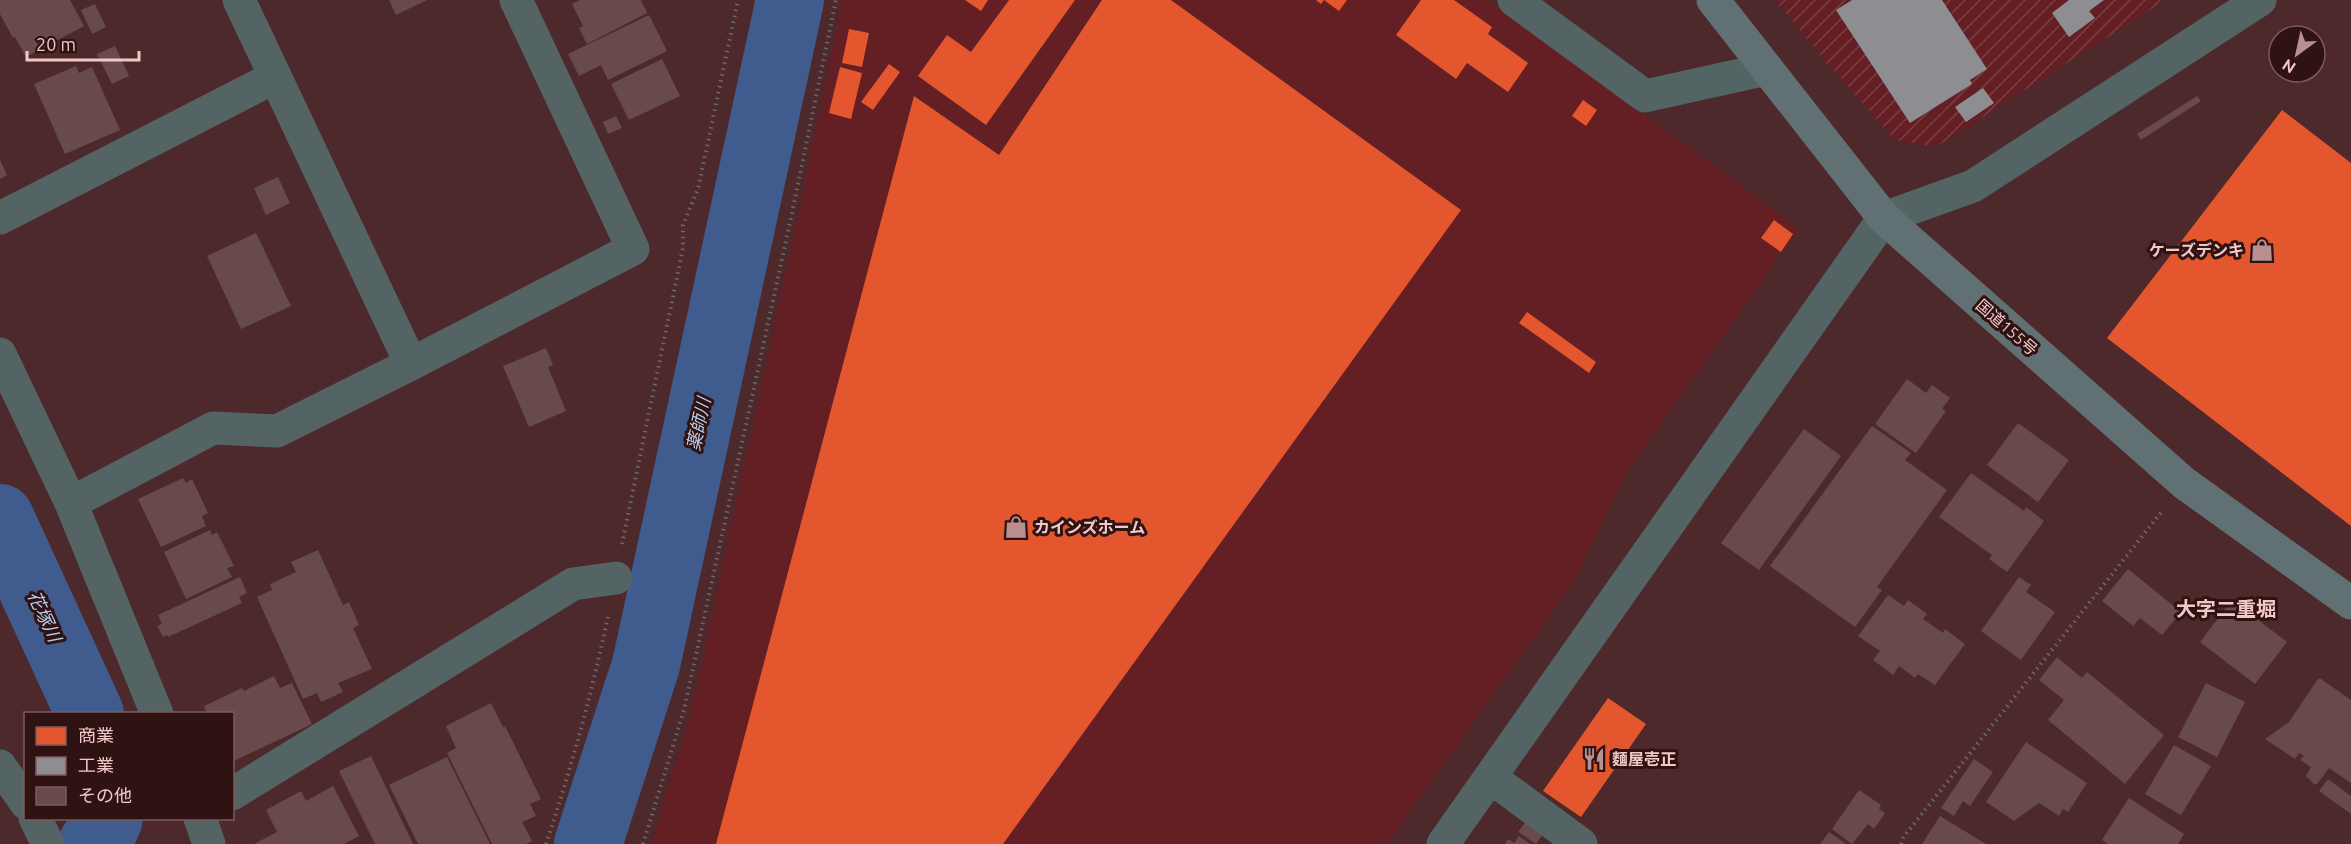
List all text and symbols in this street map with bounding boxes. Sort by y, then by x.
scale bar [27,24,140,62]
north arrow [2267,24,2327,84]
text: 20 m [36,34,76,54]
text: N [2279,56,2299,77]
shop icon: ケーズデンキ [2249,237,2275,263]
place label: ケーズデンキ [2149,241,2244,259]
street label: 国道155号 [1973,296,2041,358]
water label: 薬師川 [683,394,714,452]
shop icon: カインズホーム [1003,514,1029,540]
place label: カインズホーム [1034,518,1145,536]
water label: 花塚川 [25,587,66,647]
district label: 大字二重堀 [2176,597,2276,620]
legend [24,712,234,820]
text: 商業 [78,725,114,745]
restaurant icon: 麵屋壱正 [1581,746,1607,772]
place label: 麵屋壱正 [1612,750,1676,768]
text: 工業 [78,755,114,775]
text: その他 [78,785,132,805]

